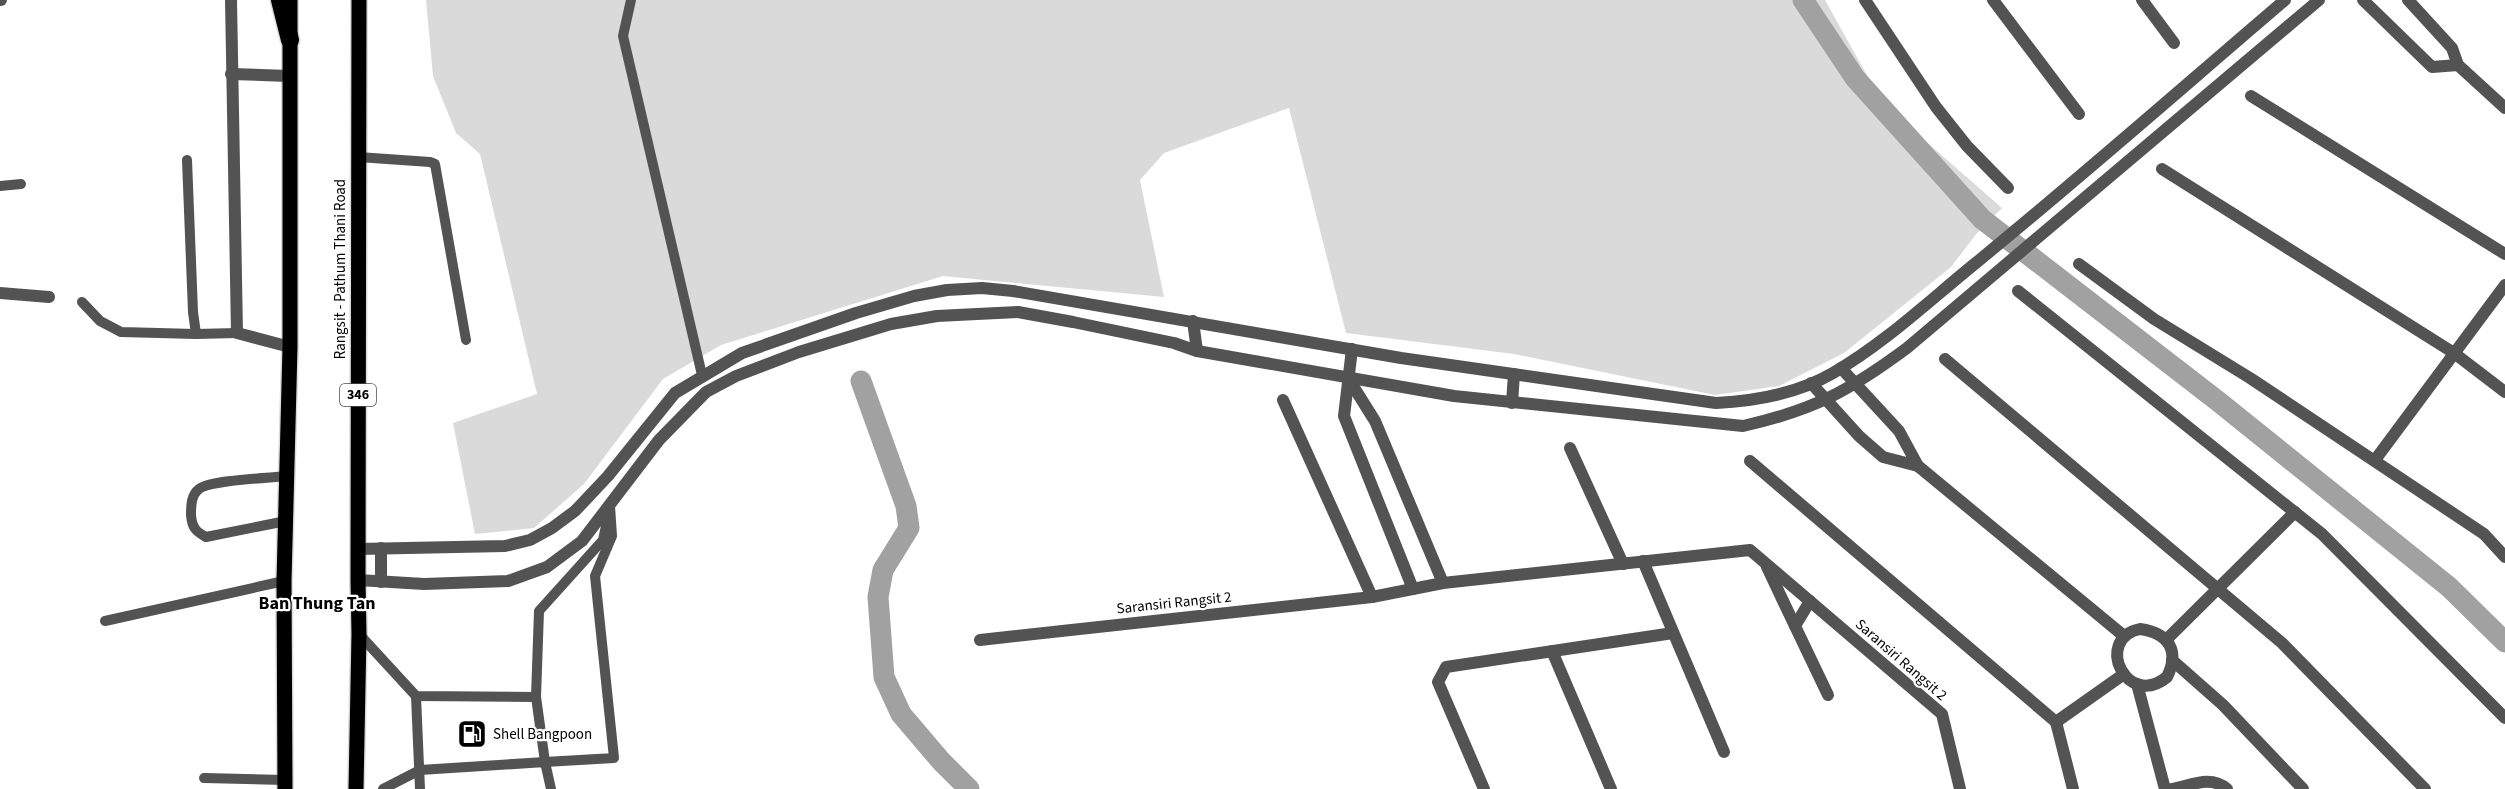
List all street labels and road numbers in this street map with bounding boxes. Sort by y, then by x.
street label: Rangsit - Pathum Thani Road [330,179,351,359]
road number: 346 [340,384,376,406]
street label: Saransiri Rangsit 2 [1116,587,1232,619]
street label: Saransiri Rangsit 2 [1851,614,1951,706]

